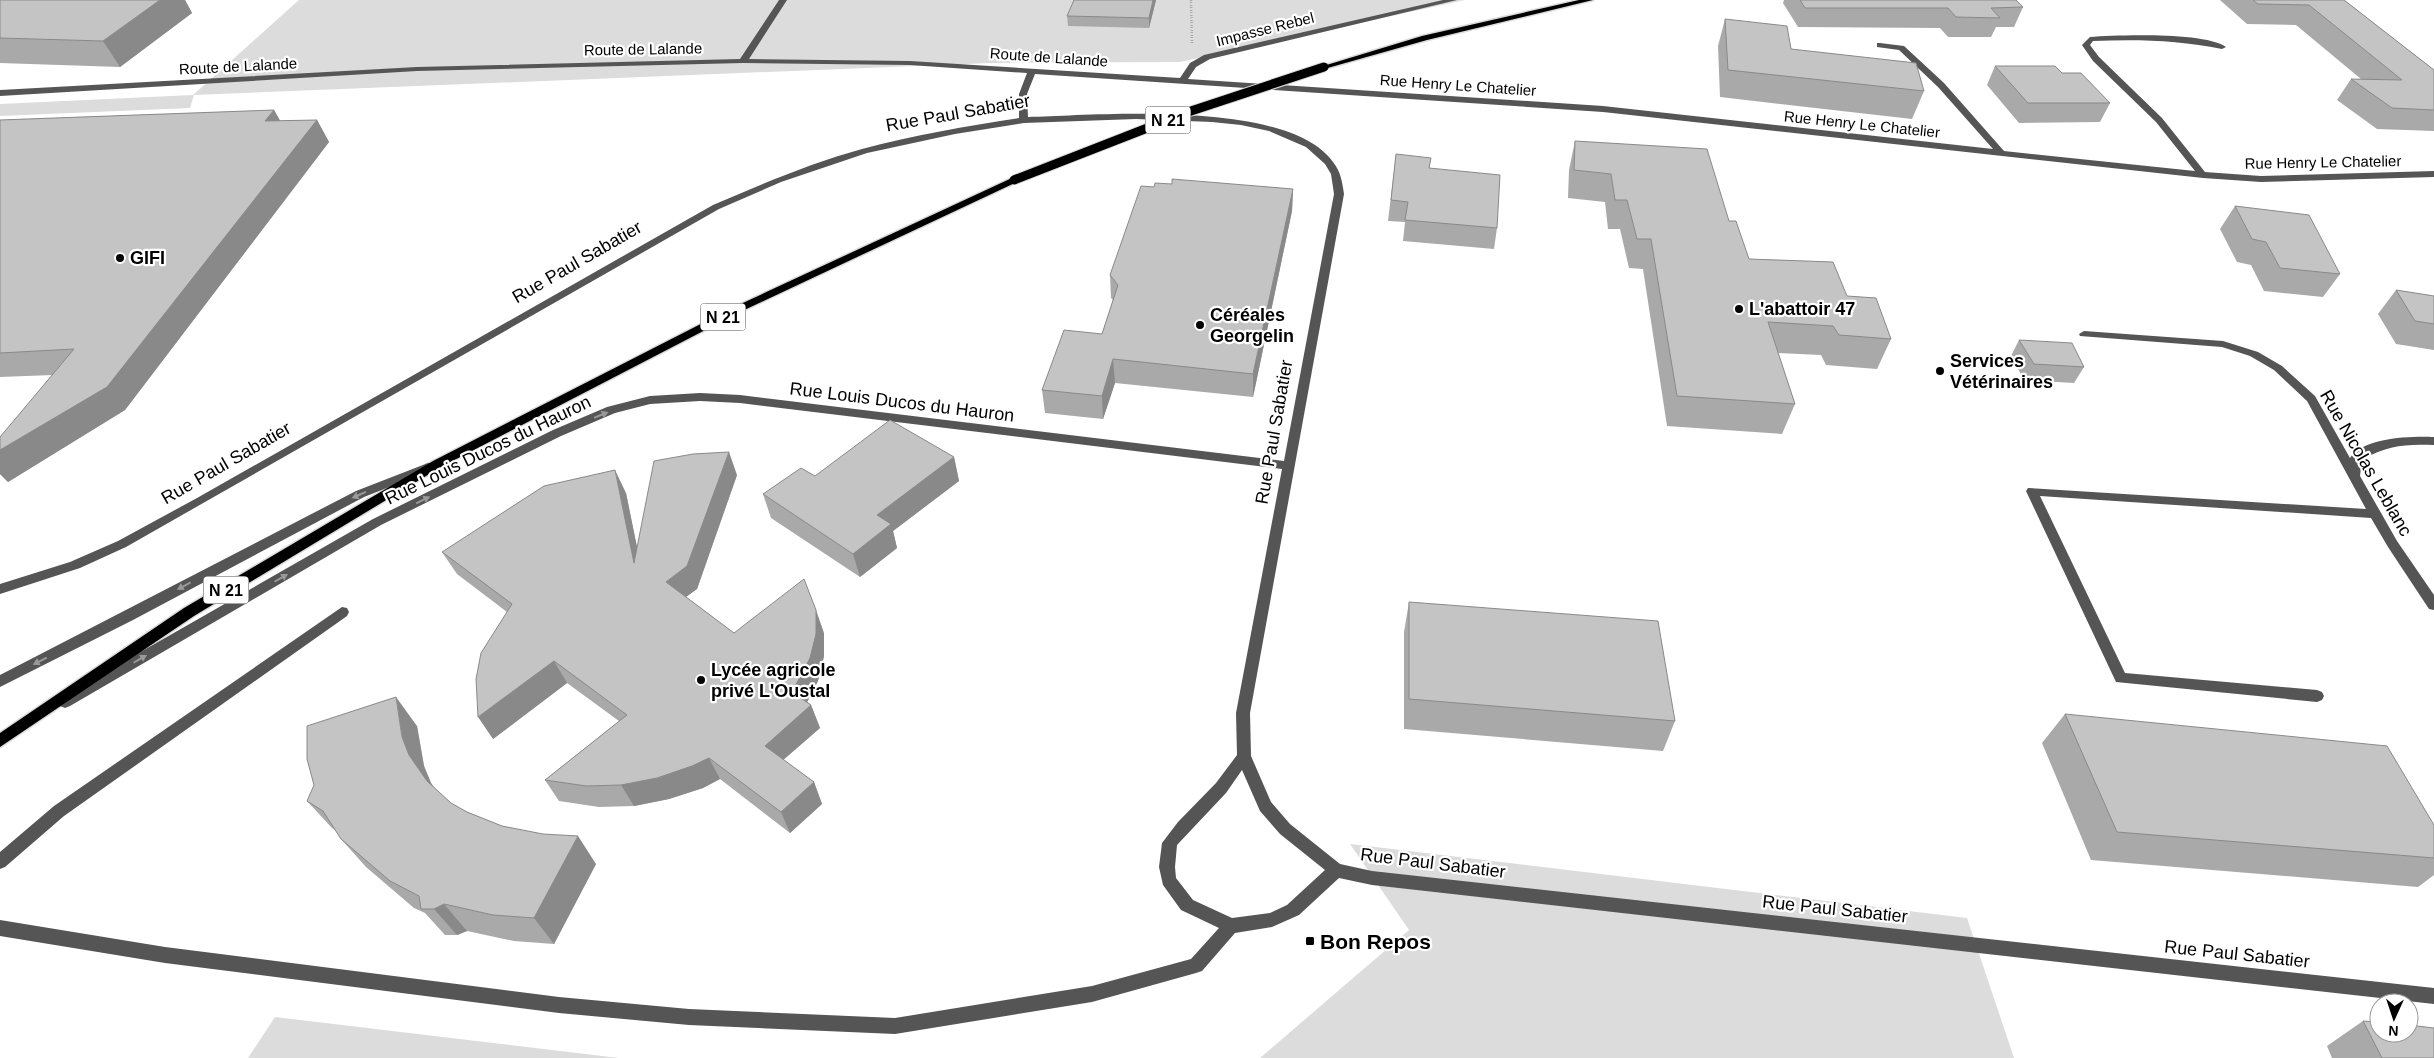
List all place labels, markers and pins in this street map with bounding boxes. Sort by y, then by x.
place label: GIFI [130,248,165,268]
marker: GIFI [114,252,126,264]
place label: L'abattoir 47 [1749,299,1855,319]
marker: L'abattoir 47 [1733,303,1745,315]
place label: Céréales Georgelin [1210,305,1294,346]
marker: Céréales Georgelin [1194,319,1206,331]
place label: Services Vétérinaires [1950,351,2053,392]
marker: Services Vétérinaires [1934,365,1946,377]
place label: Lycée agricole privé L'Oustal [711,660,835,701]
marker: Lycée agricole privé L'Oustal [695,674,707,686]
place label: Bon Repos [1320,930,1431,953]
marker: Bon Repos [1304,935,1316,947]

